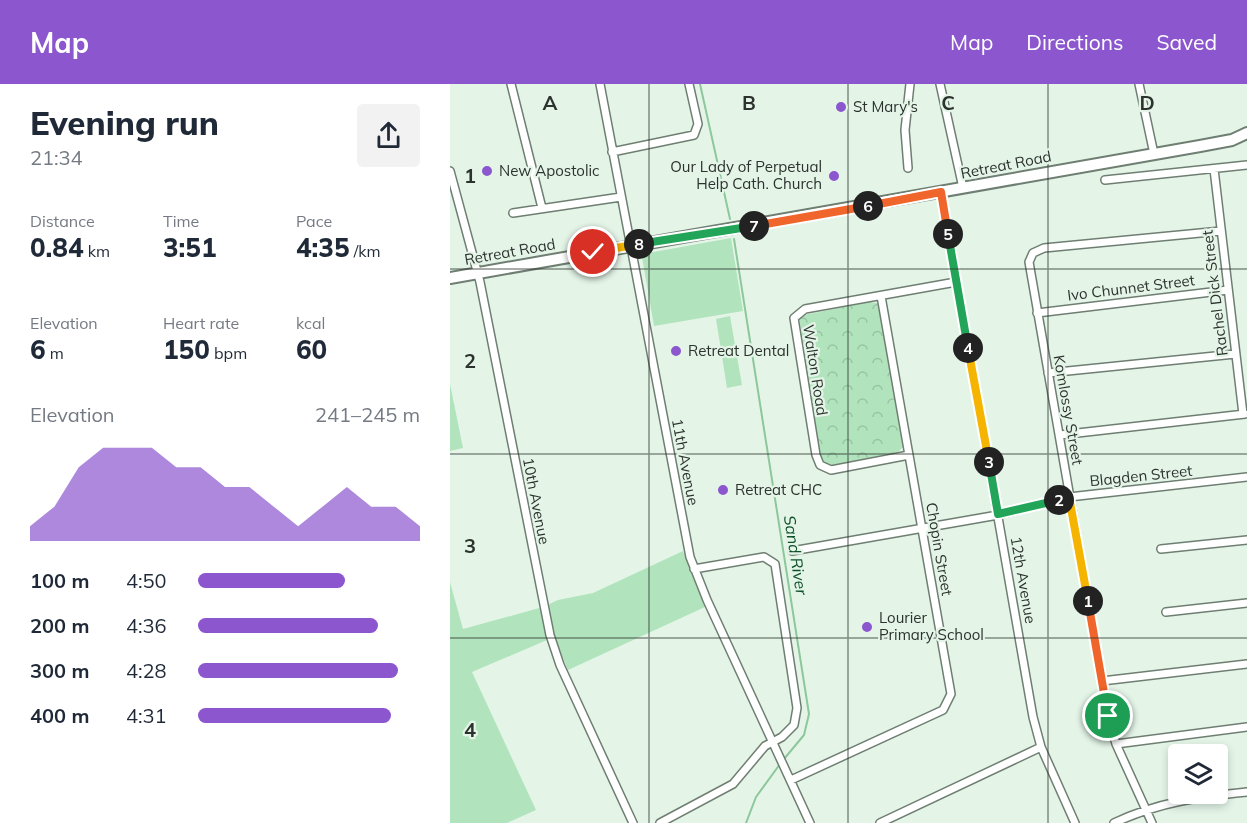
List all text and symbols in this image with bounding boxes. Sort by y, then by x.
text: Map [30,25,89,60]
text: Map [950,29,993,55]
text: Directions [1026,29,1123,55]
text: Saved [1156,29,1217,55]
text: A [543,90,558,115]
text: B [742,90,756,115]
text: C [941,90,955,115]
text: D [1139,90,1155,115]
place label: St Mary's [853,97,918,116]
marker: St Mary's [834,100,848,114]
text: Evening run [30,102,219,143]
button: share [357,104,420,167]
text: 21:34 [30,145,83,170]
street label: Retreat Road [959,146,1053,183]
place label: Our Lady of Perpetual Help Cath. Church [670,157,822,193]
place label: New Apostolic [499,161,599,180]
text: 1 [464,163,476,188]
marker: New Apostolic [480,164,494,178]
marker: Our Lady of Perpetual Help Cath. Church [827,169,841,183]
pin: 6 [853,191,883,221]
text: 6 [863,196,873,216]
text: Distance [30,211,95,231]
text: Time [163,211,199,231]
text: Pace [296,211,332,231]
pin: 7 [739,211,769,241]
text: 7 [749,216,759,236]
pin: 5 [933,219,963,249]
text: 5 [943,224,953,244]
pin [567,226,618,277]
pin: 8 [624,229,654,259]
street label: Rachel Dick Street [1197,229,1232,357]
text: 0.84 [30,231,84,264]
text: 3:51 [163,231,217,264]
text: 4:35 [296,231,350,264]
street label: Retreat Road [463,234,557,269]
text: 8 [634,234,644,254]
icon: check [576,235,609,268]
text: km [84,241,110,261]
text: /km [350,241,381,261]
street label: Ivo Chunnet Street [1066,270,1196,305]
text: Elevation [30,313,98,333]
text: Heart rate [163,313,239,333]
text: kcal [296,313,325,333]
street label: Walton Road [799,323,832,417]
text: 6 [30,333,46,366]
text: 150 [163,333,210,366]
text: 60 [296,333,327,366]
pin: 4 [953,333,983,363]
text: 4 [963,338,973,358]
place label: Retreat Dental [688,341,789,360]
text: m [46,343,64,363]
text: bpm [210,343,247,363]
marker: Retreat Dental [669,344,683,358]
text: 2 [464,348,476,373]
street label: Komlossy Street [1049,353,1088,466]
text: Elevation [30,402,115,427]
text: 241–245 m [315,402,420,427]
street label: 11th Avenue [668,417,703,507]
pin: 3 [974,447,1004,477]
text: 3 [984,452,994,472]
street label: 10th Avenue [519,456,554,546]
street label: Blagden Street [1089,461,1193,490]
place label: Retreat CHC [735,480,822,499]
marker: Retreat CHC [716,483,730,497]
pin: 2 [1044,485,1074,515]
text: 2 [1054,490,1064,510]
street label: Chopin Street [922,501,957,597]
water label: Sand River [780,514,812,597]
text: 3 [464,533,476,558]
street label: 12th Avenue [1006,535,1041,625]
text: 100 m [30,568,89,593]
text: 4:50 [126,568,167,593]
pin: 1 [1073,586,1103,616]
text: 1 [1083,591,1093,611]
place label: Lourier Primary School [879,608,984,644]
text: 200 m [30,613,89,638]
text: 4:36 [126,613,167,638]
marker: Lourier Primary School [860,620,874,634]
text: 300 m [30,658,89,683]
text: 4:28 [126,658,167,683]
pin [1082,690,1133,741]
icon: arrive [1091,699,1124,732]
text: 400 m [30,703,89,728]
text: 4:31 [126,703,167,728]
text: 4 [464,717,476,742]
map controls [1168,744,1228,804]
button: layers [1168,744,1228,804]

